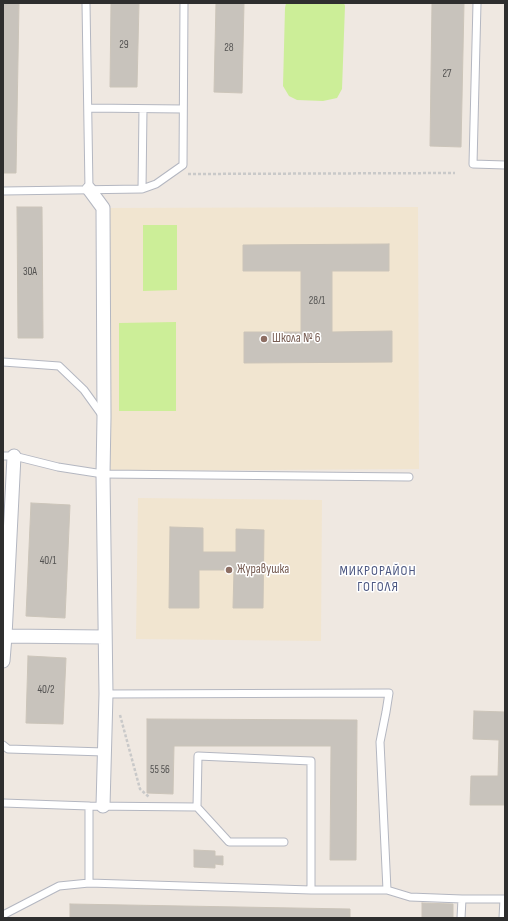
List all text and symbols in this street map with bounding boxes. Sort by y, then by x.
house number: 29 [119,38,129,52]
house number: 28 [224,41,234,55]
house number: 27 [443,67,451,81]
house number: 30А [23,265,37,279]
house number: 28/1 [309,294,325,308]
place label: Школа № 6 [272,331,320,347]
marker: Школа № 6 [259,334,269,344]
house number: 40/1 [40,554,56,568]
place label: Журавушка [237,562,289,578]
district label: МИКРОРАЙОН ГОГОЛЯ [339,563,417,596]
marker: Журавушка [224,565,234,575]
house number: 40/2 [37,683,55,697]
house number: 55 56 [150,763,170,777]

